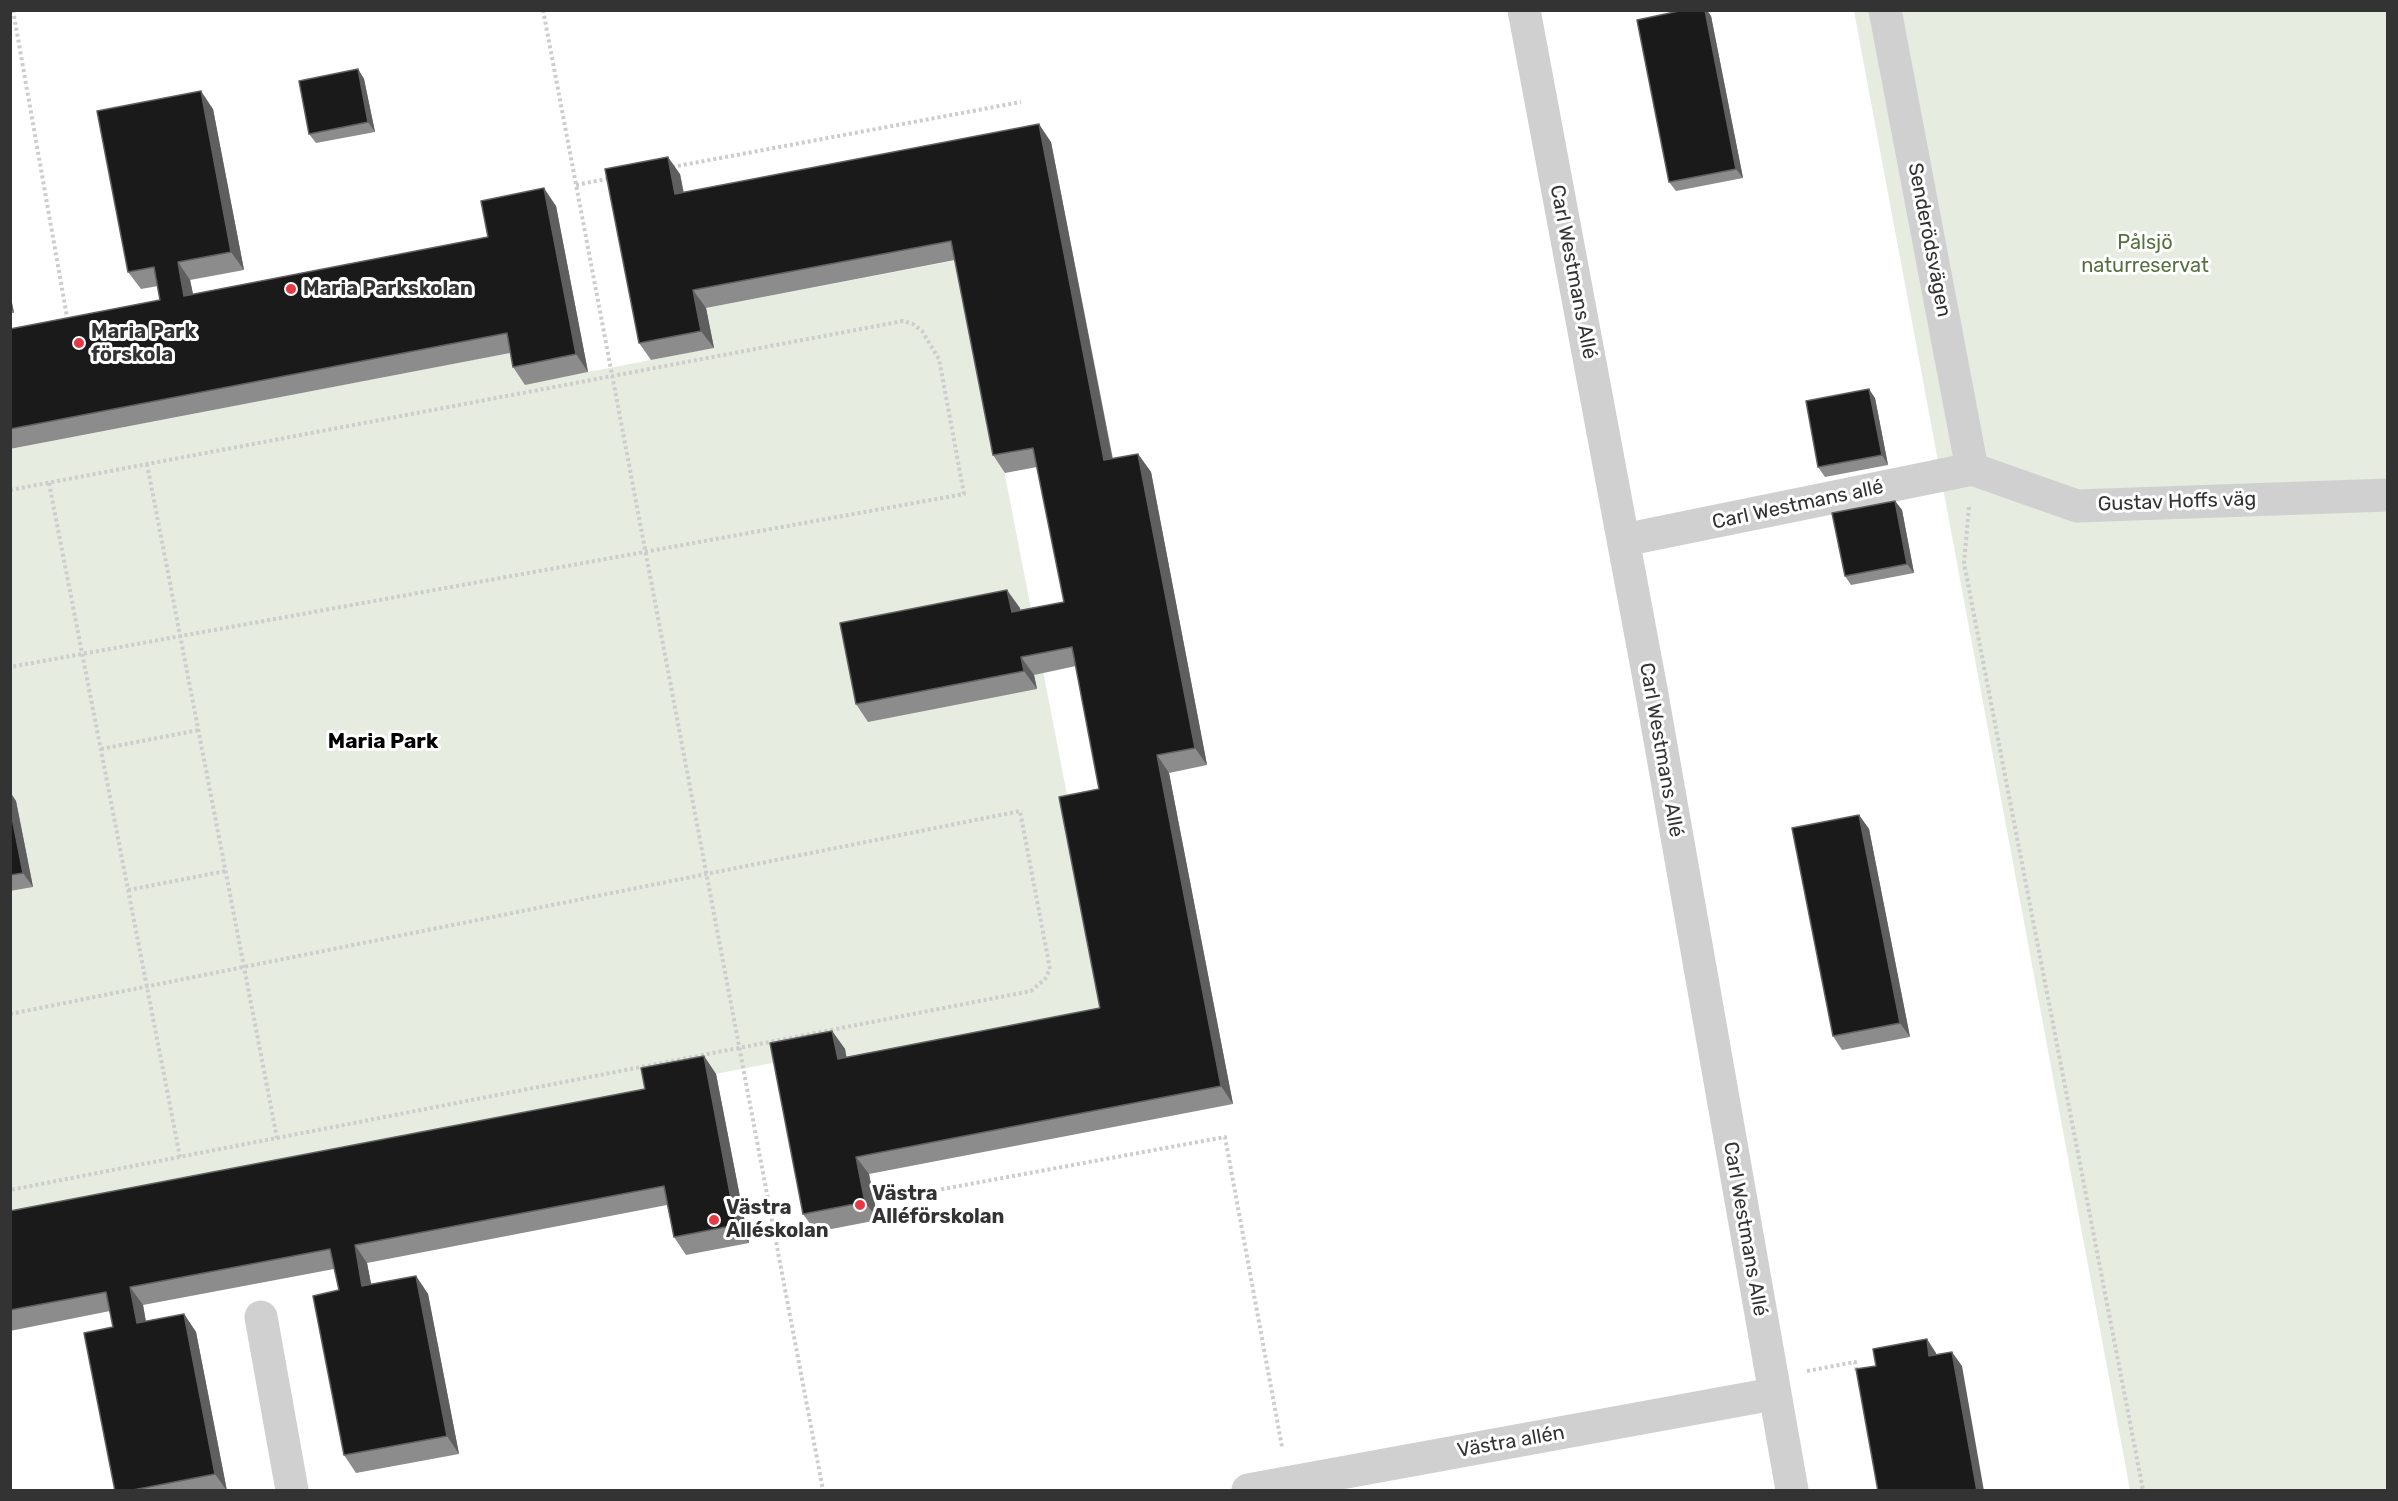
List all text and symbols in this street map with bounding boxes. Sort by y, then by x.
street label: Senderödsvägen [1902,161,1956,319]
street label: Carl Westmans Allé [1544,183,1602,361]
park label: Pålsjö naturreservat [2081,231,2209,278]
place label: Maria Parkskolan [303,277,473,301]
marker: Maria Parkskolan [284,282,298,296]
place label: Maria Park förskola [91,320,196,367]
marker: Maria Park förskola [72,336,86,350]
street label: Carl Westmans allé [1710,475,1886,535]
street label: Gustav Hoffs väg [2097,487,2257,517]
street label: Carl Westmans Allé [1634,661,1688,839]
district label: Maria Park [328,729,438,755]
street label: Carl Westmans Allé [1718,1140,1772,1318]
place label: Västra Alléförskolan [872,1182,1004,1229]
place label: Västra Alléskolan [726,1196,829,1243]
marker: Västra Alléförskolan [853,1198,867,1212]
marker: Västra Alléskolan [707,1213,721,1227]
street label: Västra allén [1456,1421,1566,1463]

